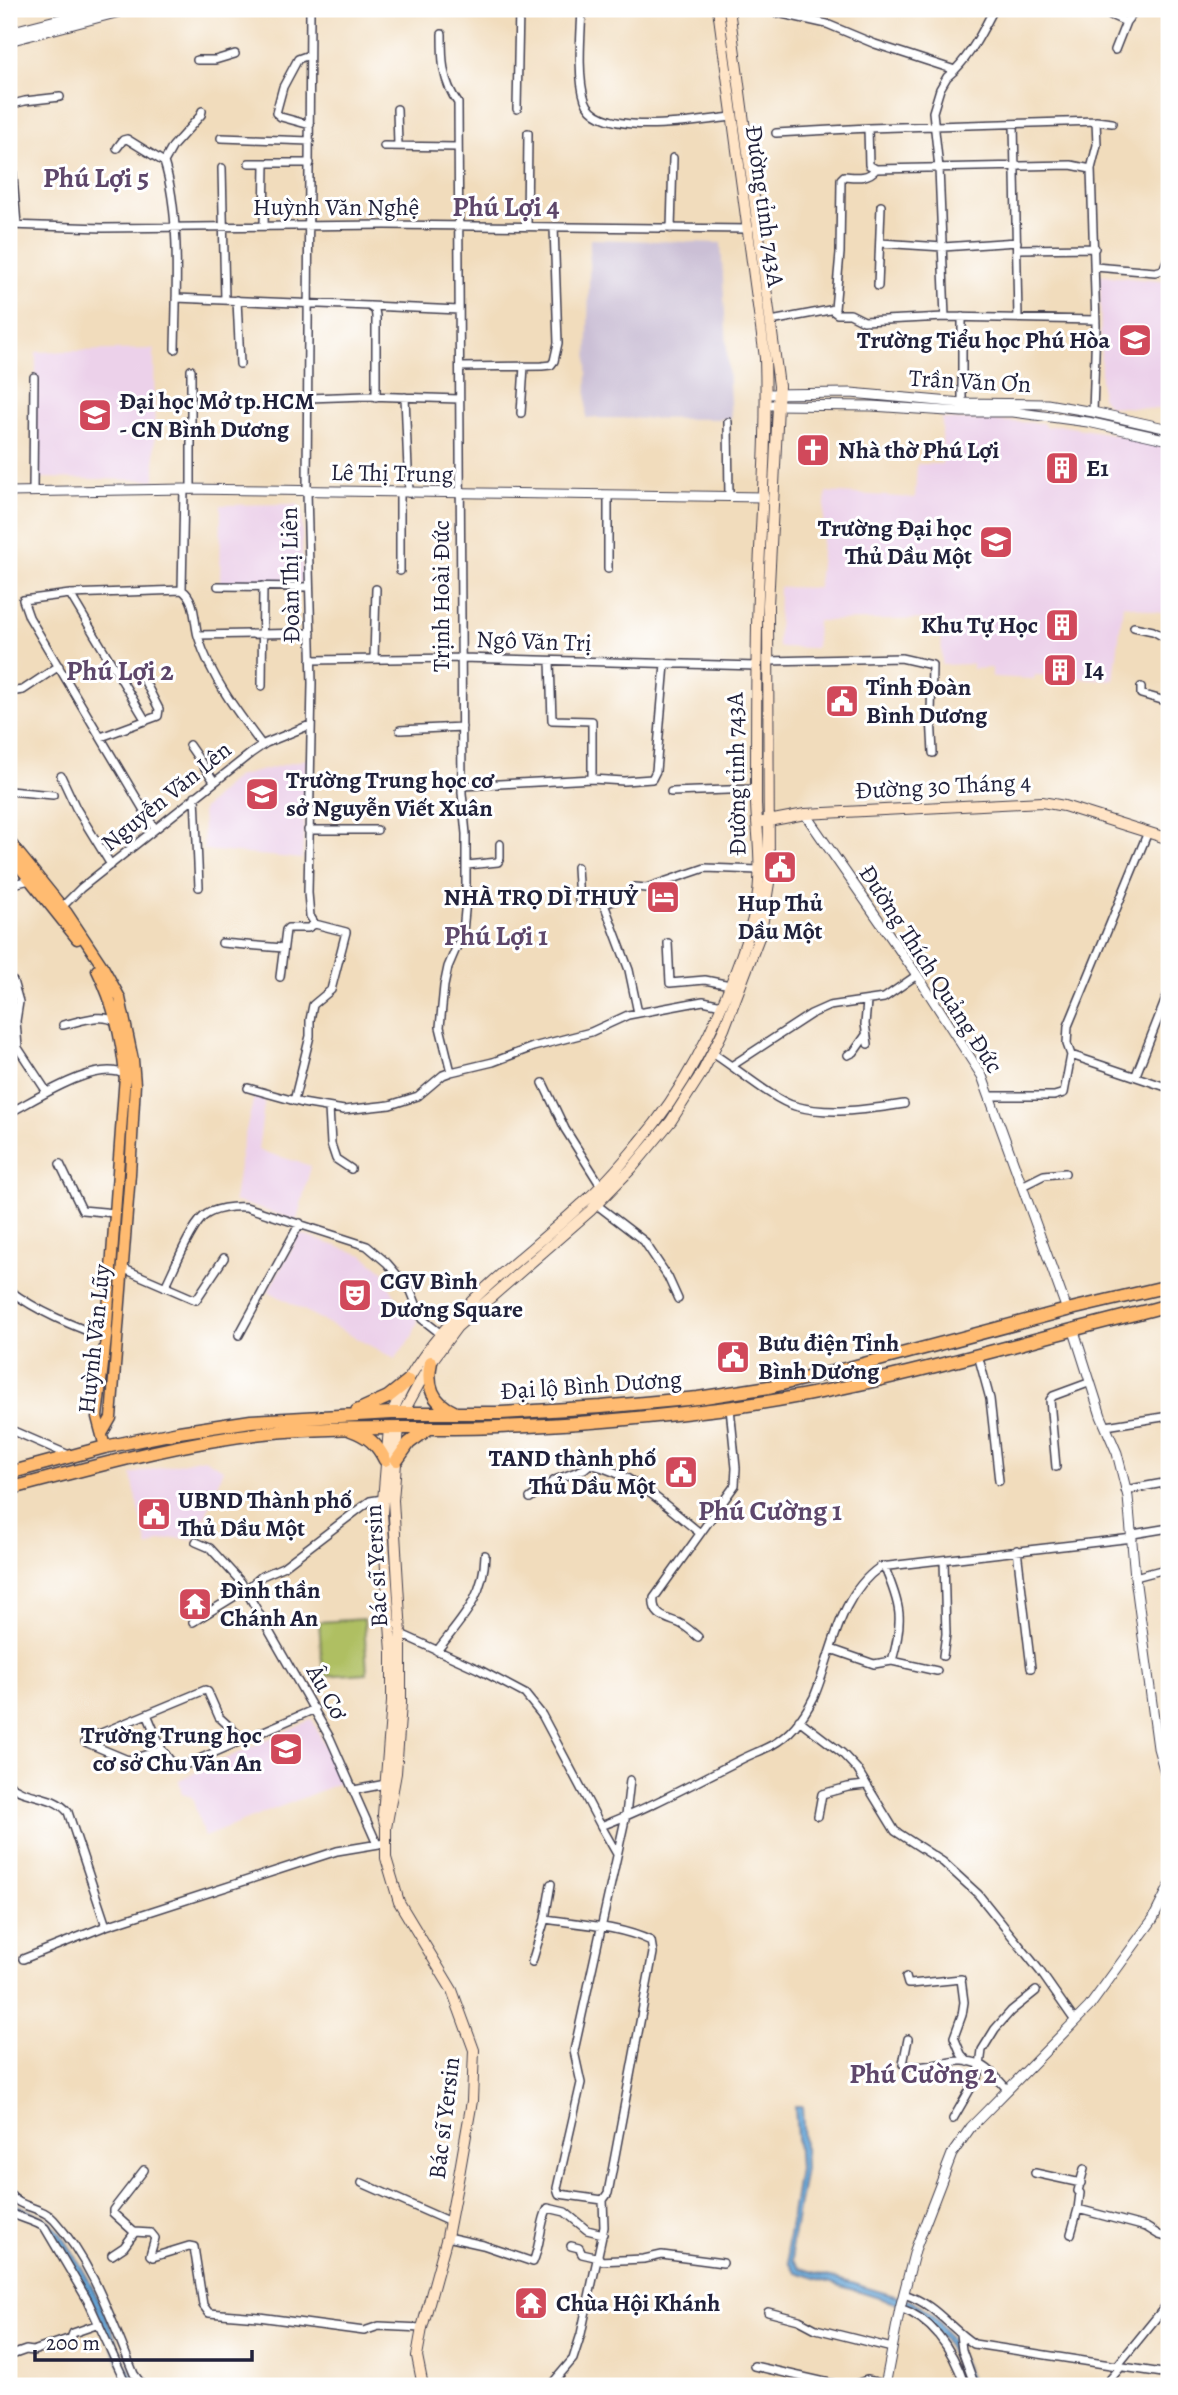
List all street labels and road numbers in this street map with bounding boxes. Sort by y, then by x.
street label: Đường tỉnh 743A [738,123,792,290]
street label: Huỳnh Văn Nghệ [253,191,419,223]
street label: Trần Văn Ơn [908,362,1032,400]
street label: Lê Thị Trung [330,456,454,490]
street label: Đoàn Thị Liên [273,507,307,643]
street label: Trịnh Hoài Đức [425,520,457,672]
street label: Ngô Văn Trị [476,623,592,659]
street label: Đường tỉnh 743A [719,691,753,856]
street label: Nguyễn Văn Lên [94,734,238,858]
street label: Đường 30 Tháng 4 [854,765,1032,807]
street label: Đường Thích Quảng Đức [852,859,1010,1079]
street label: Huỳnh Văn Lũy [70,1262,118,1415]
street label: Đại lộ Bình Dương [499,1363,683,1407]
street label: Bác sĩ Yersin [357,1504,395,1628]
street label: Âu Cơ [298,1658,356,1727]
street label: Bác sĩ Yersin [421,2055,467,2181]

